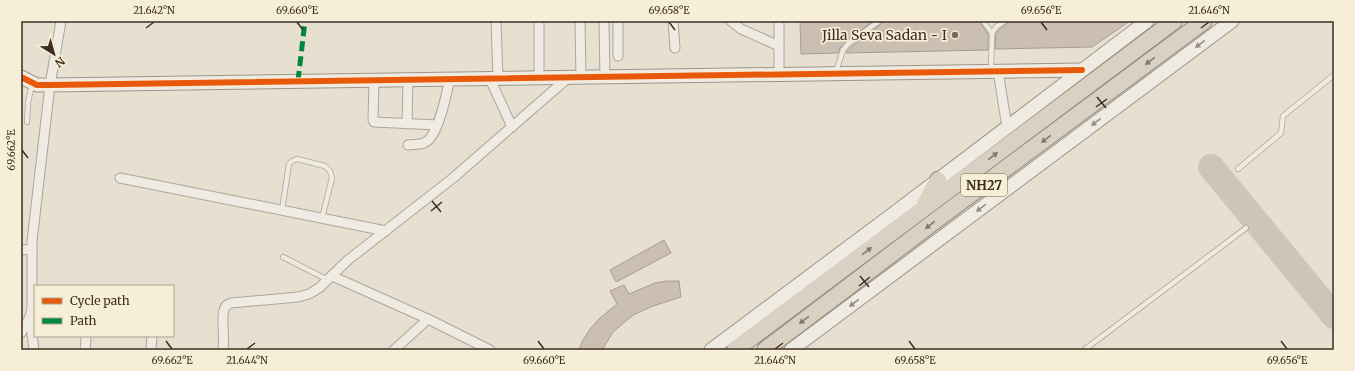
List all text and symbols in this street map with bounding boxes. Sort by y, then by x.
text: 21.642°N [133,4,175,17]
text: 69.660°E [276,4,319,17]
text: 69.658°E [649,4,690,17]
text: 69.656°E [1021,4,1062,17]
text: 21.646°N [1188,4,1230,17]
place label: Jilla Seva Sadan - I [821,26,947,44]
marker: Jilla Seva Sadan - I [950,30,960,40]
north arrow [34,34,74,74]
one-way arrow [1195,40,1206,48]
text: N [52,54,68,70]
one-way arrow [1145,57,1155,65]
one-way arrow [1091,118,1101,126]
text: 69.662°E [5,129,18,171]
one-way arrow [1040,134,1051,143]
one-way arrow [988,152,999,160]
road number: NH27 [961,174,1007,196]
one-way arrow [975,204,986,212]
one-way arrow [925,220,936,229]
one-way arrow [862,247,872,255]
legend [34,285,174,337]
text: Cycle path [70,293,130,308]
one-way arrow [849,298,859,306]
text: Path [70,313,96,328]
one-way arrow [799,316,810,324]
text: 69.662°E [151,354,193,367]
text: 21.644°N [226,354,268,367]
text: 69.660°E [523,354,566,367]
text: 21.646°N [754,354,796,367]
text: 69.658°E [895,354,936,367]
text: 69.656°E [1267,354,1308,367]

